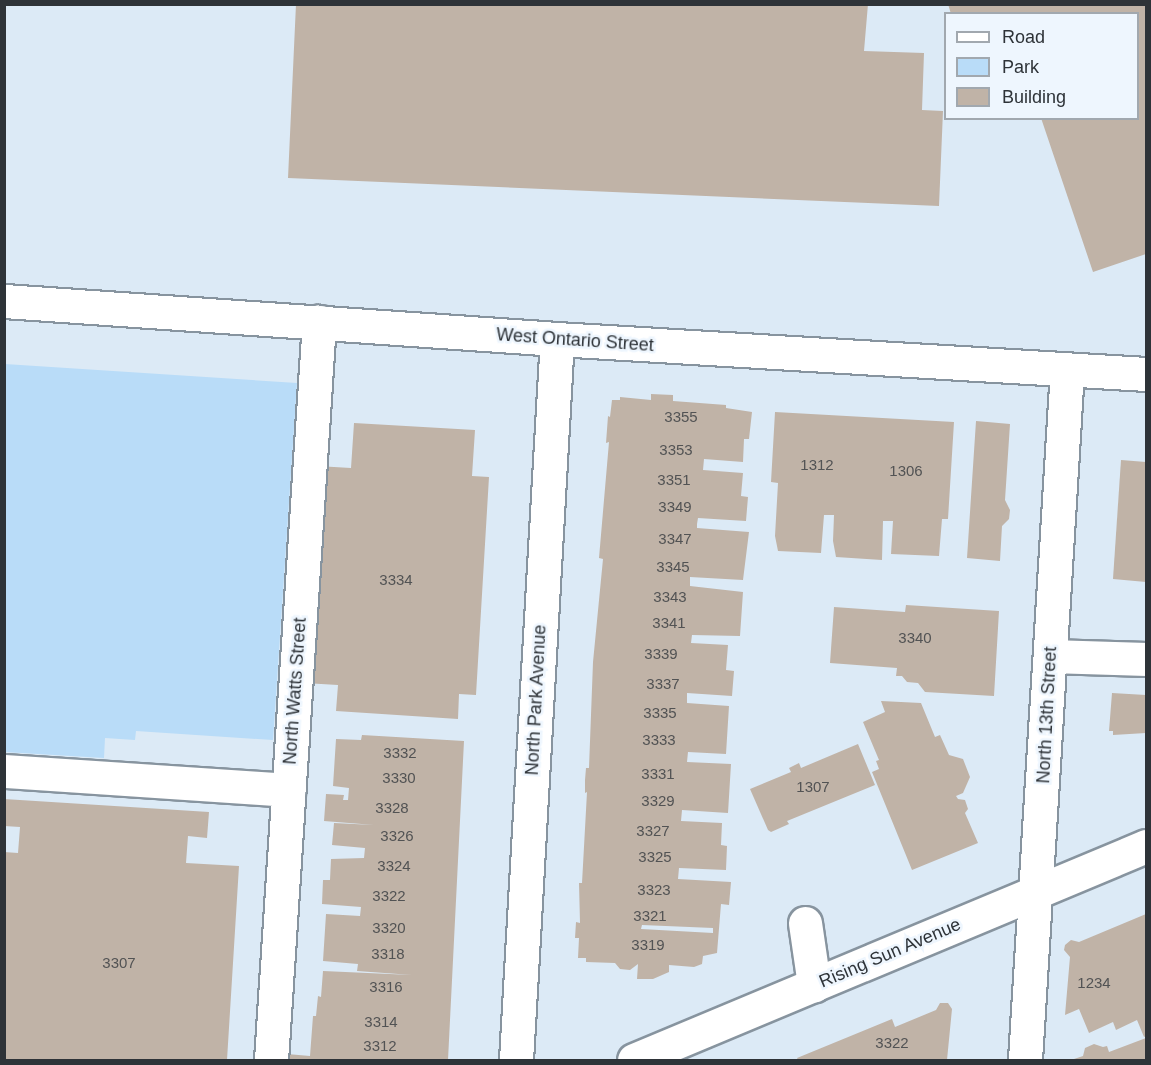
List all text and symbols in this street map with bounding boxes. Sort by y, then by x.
legend [944,12,1139,120]
text: Road [1002,27,1045,47]
text: Park [1002,57,1039,77]
text: Building [1002,87,1066,107]
street label: West Ontario Street [496,324,654,356]
house number: 3355 [664,408,698,426]
house number: 3353 [659,441,693,459]
house number: 1312 [800,456,834,474]
house number: 1306 [889,462,923,480]
house number: 3351 [657,471,691,489]
house number: 3349 [658,498,692,516]
house number: 3347 [658,530,692,548]
house number: 3345 [656,558,690,576]
house number: 3334 [379,571,413,589]
house number: 3343 [653,588,687,606]
house number: 3341 [652,614,686,632]
street label: North Watts Street [279,617,311,765]
street label: North Park Avenue [521,624,551,776]
house number: 3340 [898,629,932,647]
house number: 3339 [644,645,678,663]
street label: North 13th Street [1033,646,1061,784]
house number: 3337 [646,675,680,693]
house number: 3335 [643,704,677,722]
house number: 3333 [642,731,676,749]
house number: 3332 [383,744,417,762]
house number: 3331 [641,765,675,783]
house number: 3330 [382,769,416,787]
house number: 1307 [796,778,830,796]
house number: 3329 [641,792,675,810]
house number: 3328 [375,799,409,817]
house number: 3327 [636,822,670,840]
house number: 3326 [380,827,414,845]
house number: 3325 [638,848,672,866]
house number: 3324 [377,857,411,875]
house number: 3323 [637,881,671,899]
house number: 3322 [372,887,406,905]
house number: 3321 [633,907,667,925]
street label: Rising Sun Avenue [815,913,965,993]
house number: 3320 [372,919,406,937]
house number: 3319 [631,936,665,954]
house number: 3318 [371,945,405,963]
house number: 3307 [102,954,136,972]
house number: 1234 [1077,974,1111,992]
house number: 3316 [369,978,403,996]
house number: 3314 [364,1013,398,1031]
house number: 3322 [875,1034,909,1052]
house number: 3312 [363,1037,397,1055]

